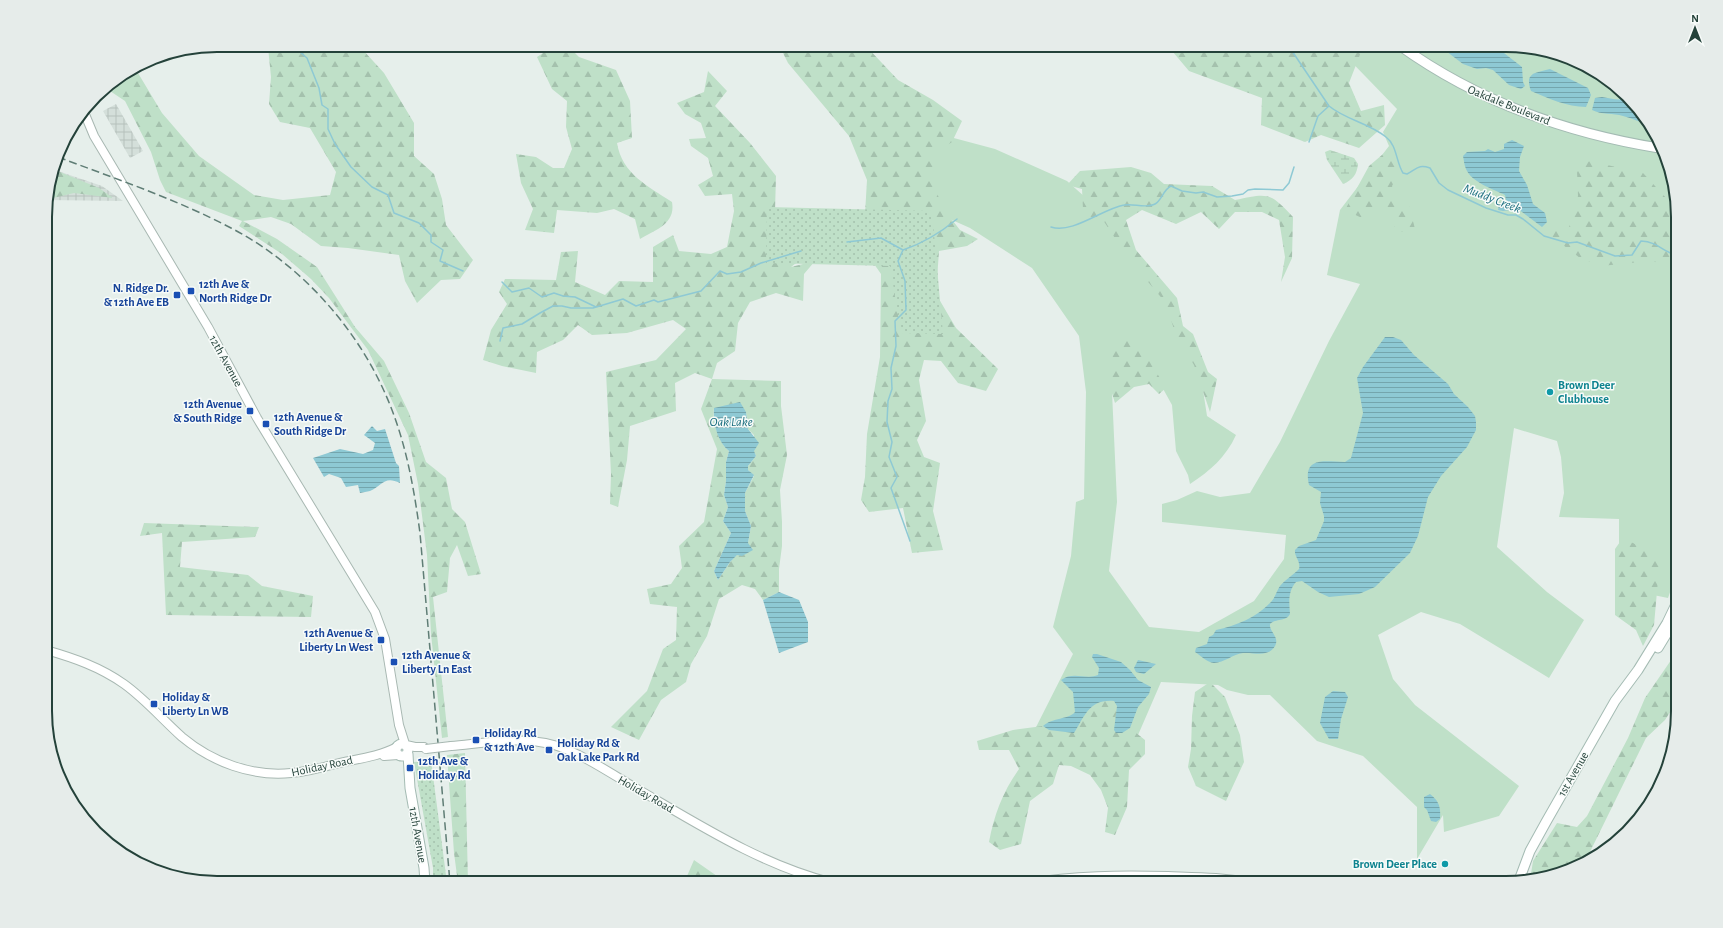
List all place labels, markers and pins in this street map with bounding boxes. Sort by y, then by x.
place label: 12th Ave & North Ridge Dr [199,278,272,304]
place label: N. Ridge Dr. & 12th Ave EB [104,282,169,308]
marker: 12th Ave & North Ridge Dr [186,286,196,296]
marker: N. Ridge Dr. & 12th Ave EB [172,290,182,300]
place label: Brown Deer Clubhouse [1558,379,1616,405]
marker: Brown Deer Clubhouse [1545,387,1555,397]
place label: 12th Avenue & South Ridge [173,398,242,424]
marker: 12th Avenue & South Ridge [245,406,255,416]
place label: 12th Avenue & South Ridge Dr [274,411,347,437]
marker: 12th Avenue & South Ridge Dr [261,419,271,429]
place label: 12th Avenue & Liberty Ln West [299,627,373,654]
marker: 12th Avenue & Liberty Ln West [376,635,386,645]
place label: 12th Avenue & Liberty Ln East [402,649,471,676]
marker: 12th Avenue & Liberty Ln East [389,657,399,667]
place label: Holiday & Liberty Ln WB [162,691,229,718]
marker: Holiday & Liberty Ln WB [149,699,159,709]
place label: Holiday Rd & 12th Ave [484,727,537,753]
marker: Holiday Rd & 12th Ave [471,735,481,745]
place label: Holiday Rd & Oak Lake Park Rd [557,737,640,763]
marker: Holiday Rd & Oak Lake Park Rd [544,745,554,755]
place label: 12th Ave & Holiday Rd [418,755,471,782]
marker: 12th Ave & Holiday Rd [405,763,415,773]
place label: Brown Deer Place [1353,858,1437,870]
marker: Brown Deer Place [1440,859,1450,869]

